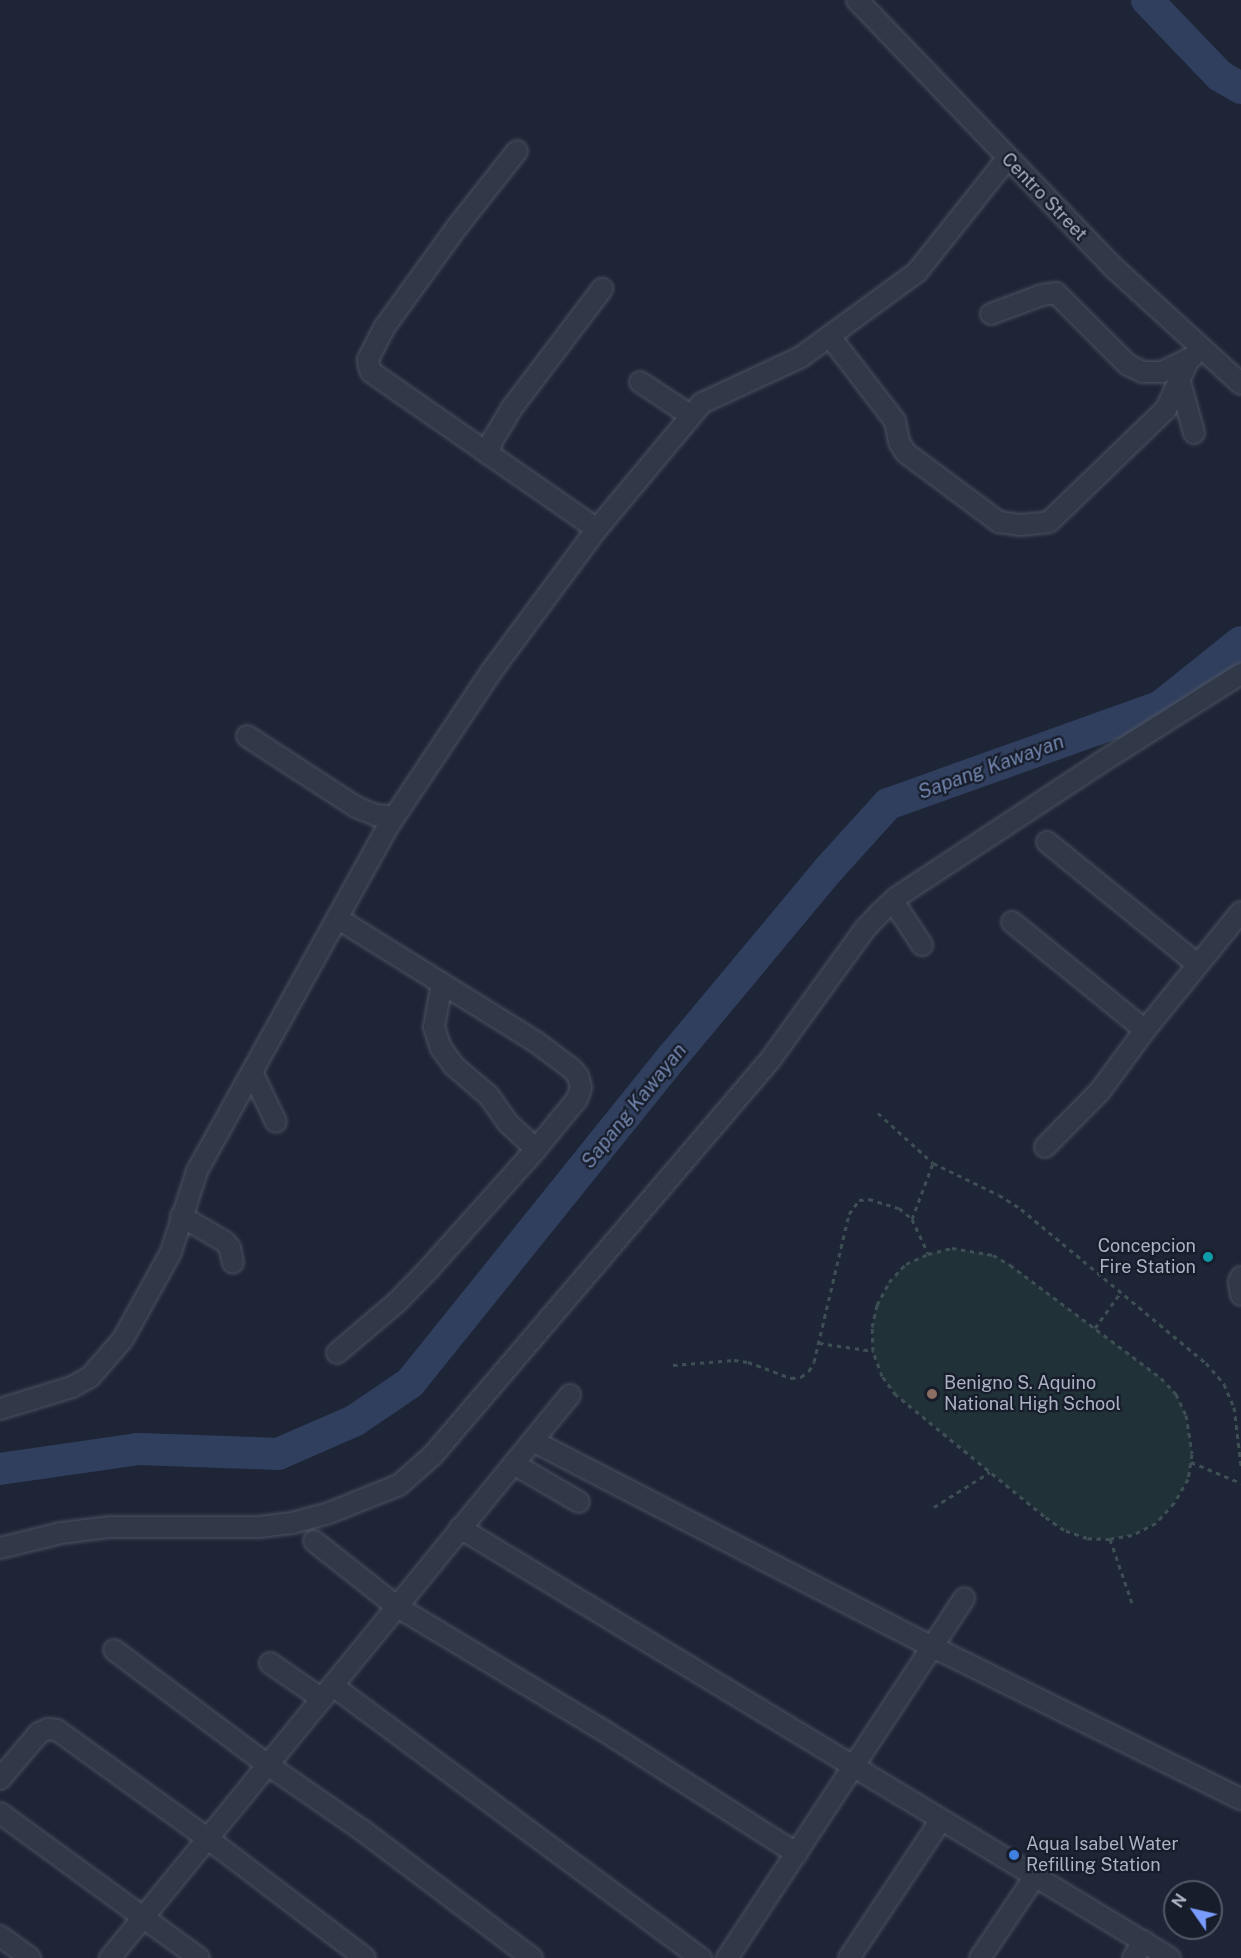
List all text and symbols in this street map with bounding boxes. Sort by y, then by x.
street label: Centro Street [997,149,1091,245]
water label: Sapang Kawayan [915,729,1067,805]
water label: Sapang Kawayan [576,1039,692,1173]
place label: Concepcion Fire Station [1098,1236,1196,1278]
marker: Concepcion Fire Station [1201,1250,1215,1264]
place label: Benigno S. Aquino National High School [944,1373,1121,1416]
marker: Benigno S. Aquino National High School [925,1387,939,1401]
place label: Aqua Isabel Water Refilling Station [1026,1834,1179,1876]
marker: Aqua Isabel Water Refilling Station [1007,1848,1021,1862]
north arrow [1163,1880,1223,1940]
text: N [1168,1890,1191,1911]

